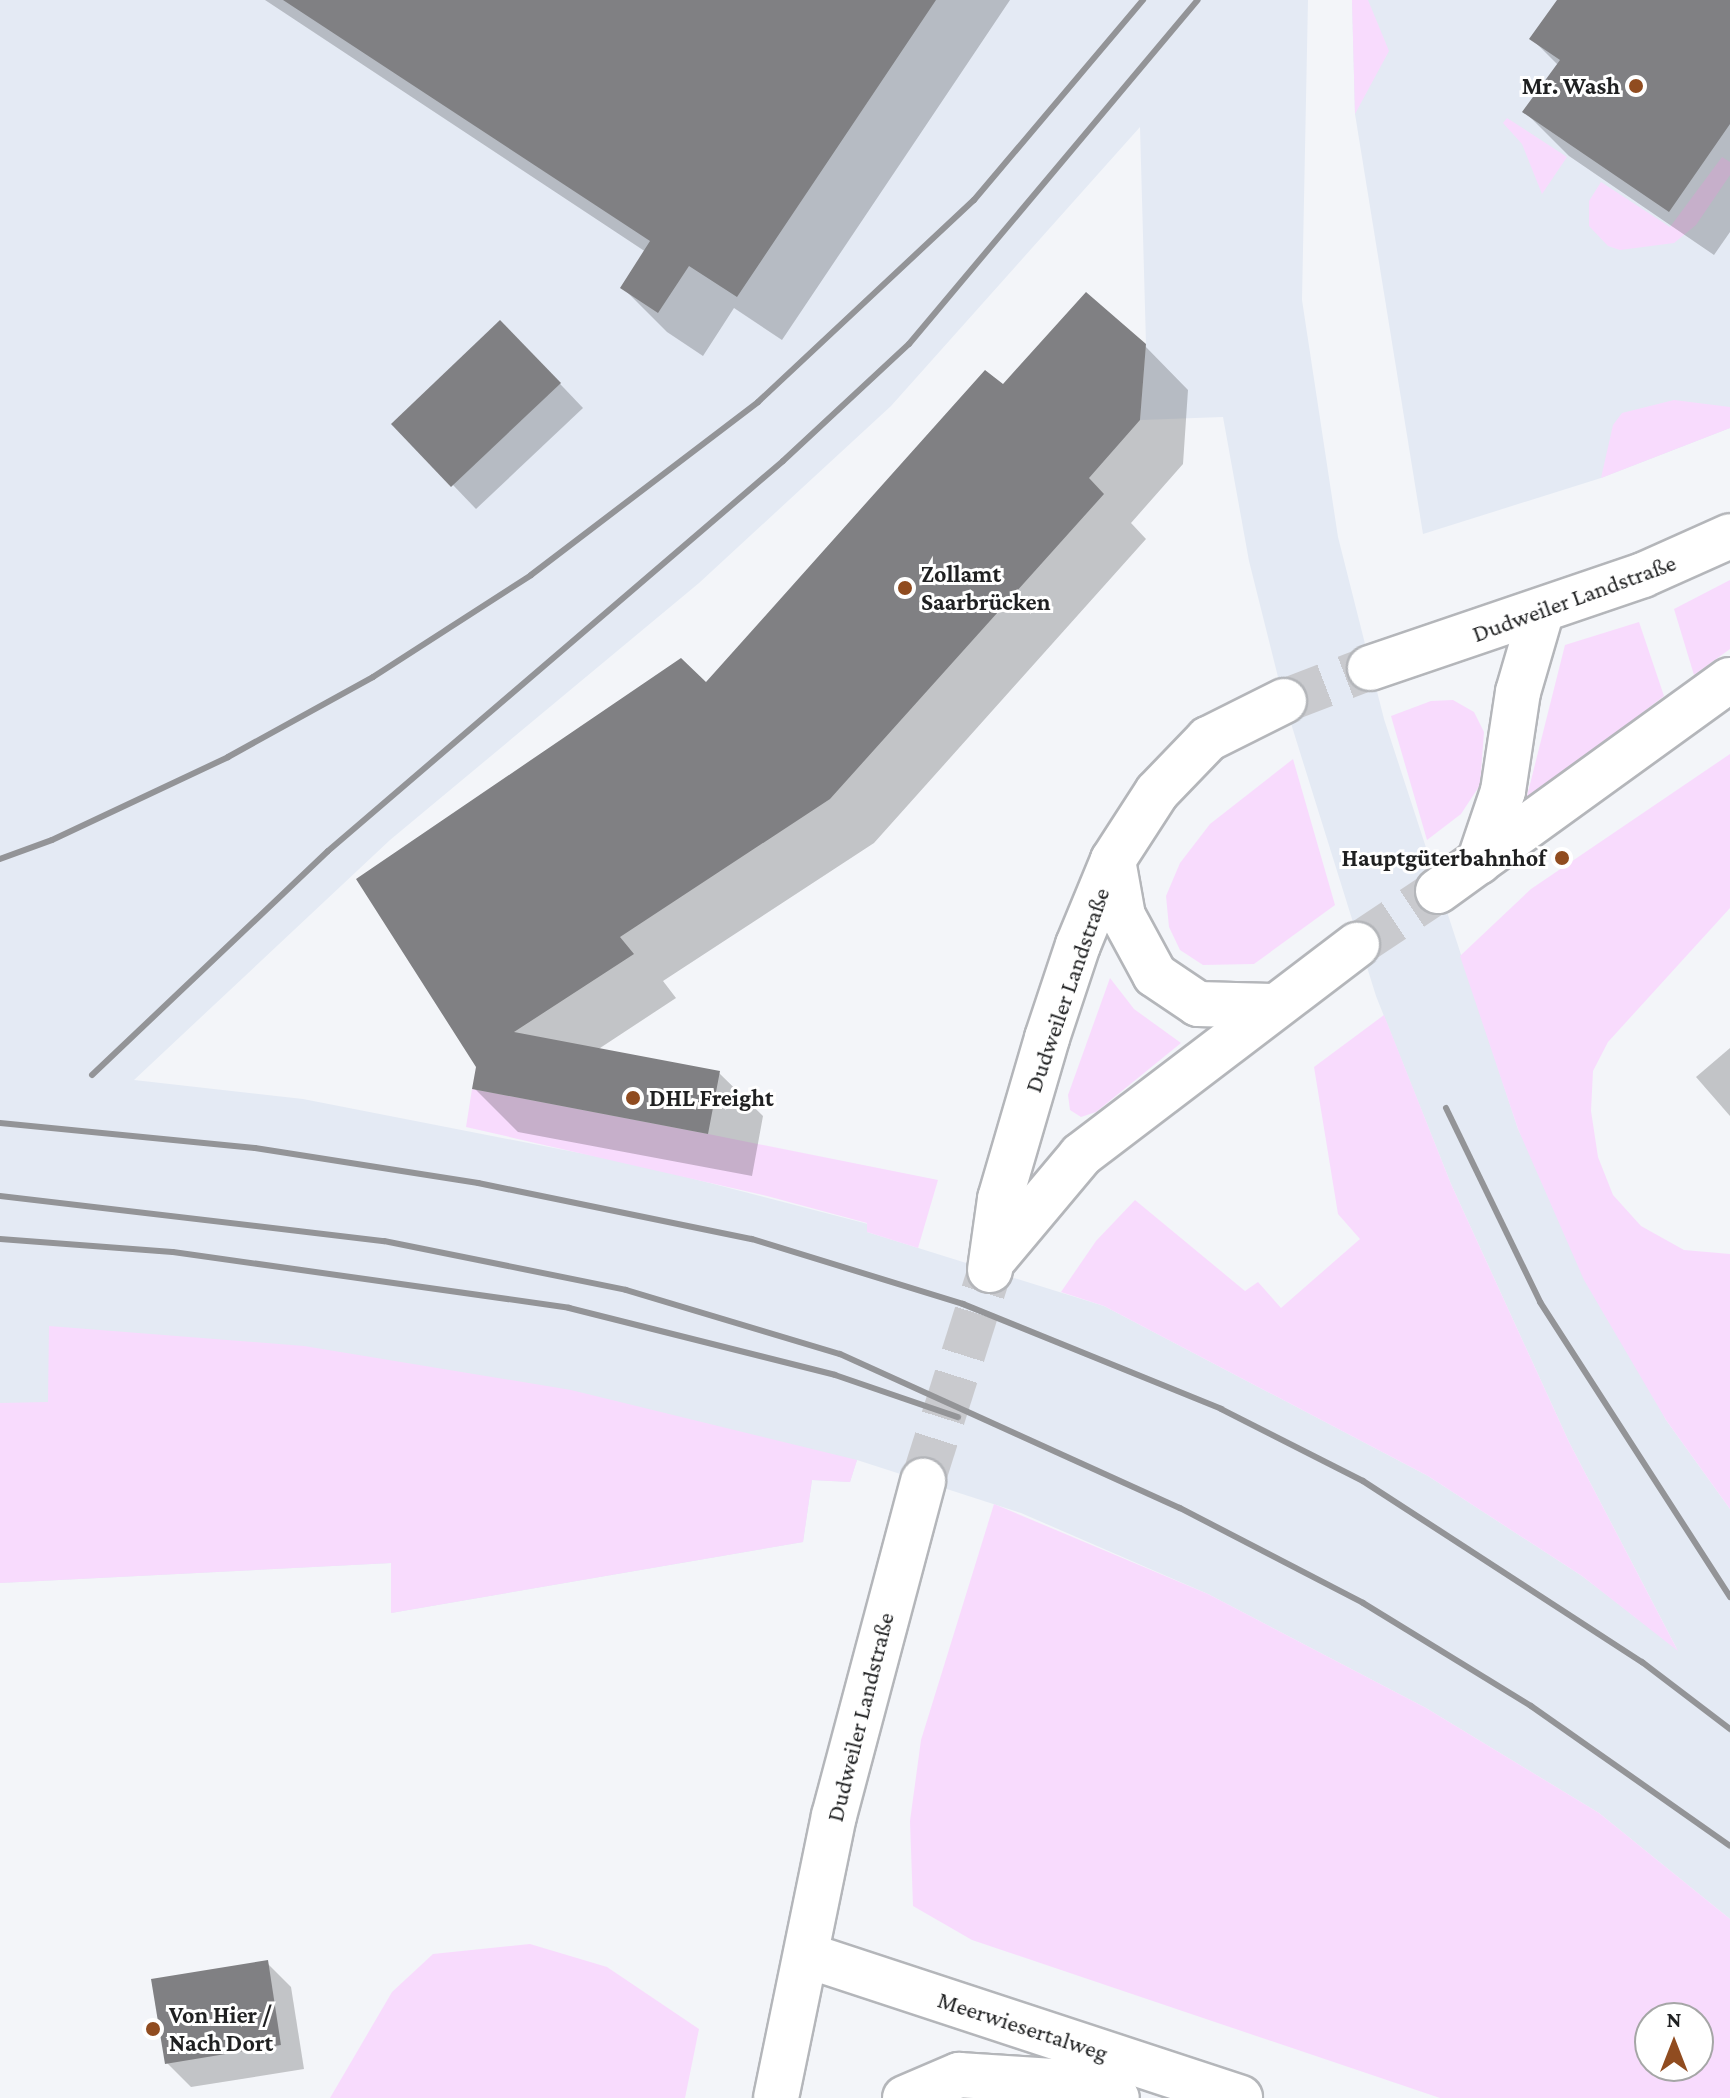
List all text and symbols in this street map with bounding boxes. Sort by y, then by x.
place label: Mr. Wash [1522,72,1620,100]
marker: Mr. Wash [1627,77,1645,95]
street label: Dudweiler Landstraße [1468,548,1680,648]
place label: Zollamt Saarbrücken [921,560,1050,616]
marker: Zollamt Saarbrücken [896,579,914,597]
place label: Hauptgüterbahnhof [1342,844,1546,872]
marker: Hauptgüterbahnhof [1553,849,1571,867]
street label: Dudweiler Landstraße [1018,884,1116,1096]
place label: DHL Freight [649,1084,774,1112]
marker: DHL Freight [624,1089,642,1107]
street label: Dudweiler Landstraße [820,1609,900,1825]
street label: Meerwiesertalweg [934,1985,1112,2067]
place label: Von Hier / Nach Dort [169,2001,273,2057]
north arrow [1634,2002,1714,2082]
text: N [1667,2007,1682,2032]
marker: Von Hier / Nach Dort [144,2020,162,2038]

